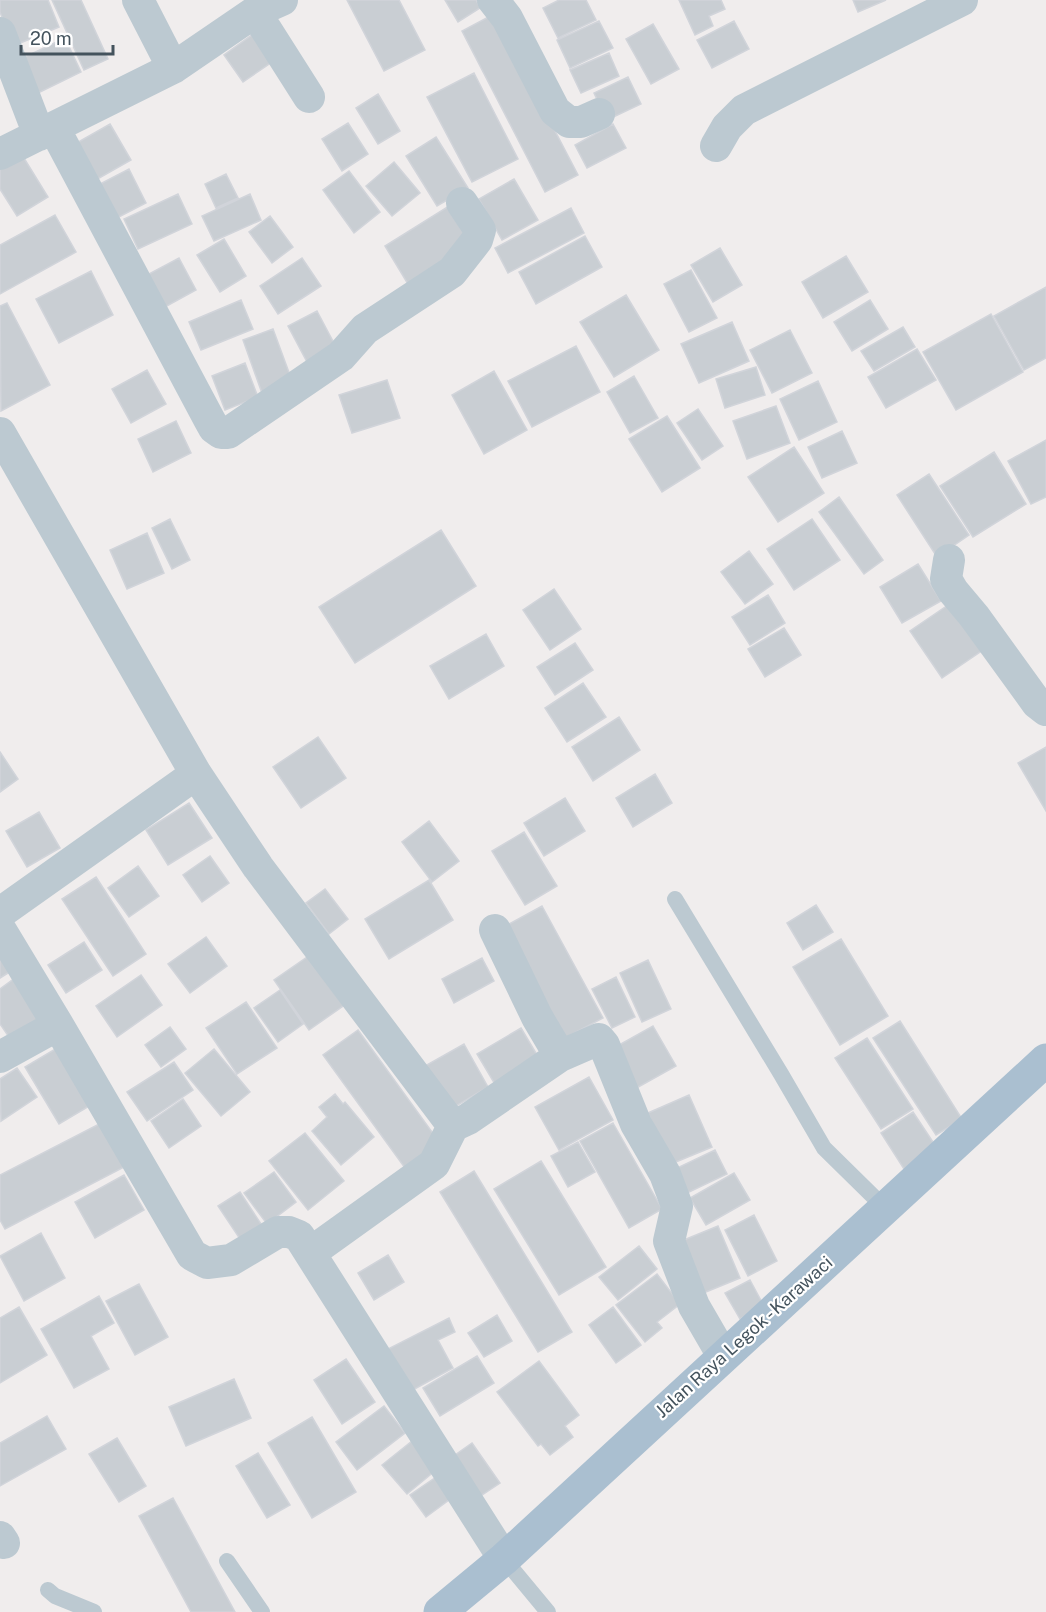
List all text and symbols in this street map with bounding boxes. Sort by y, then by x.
scale bar [21,18,112,56]
text: 20 m [30,28,72,49]
street label: Jalan Raya Legok - Karawaci [651,1252,836,1422]

